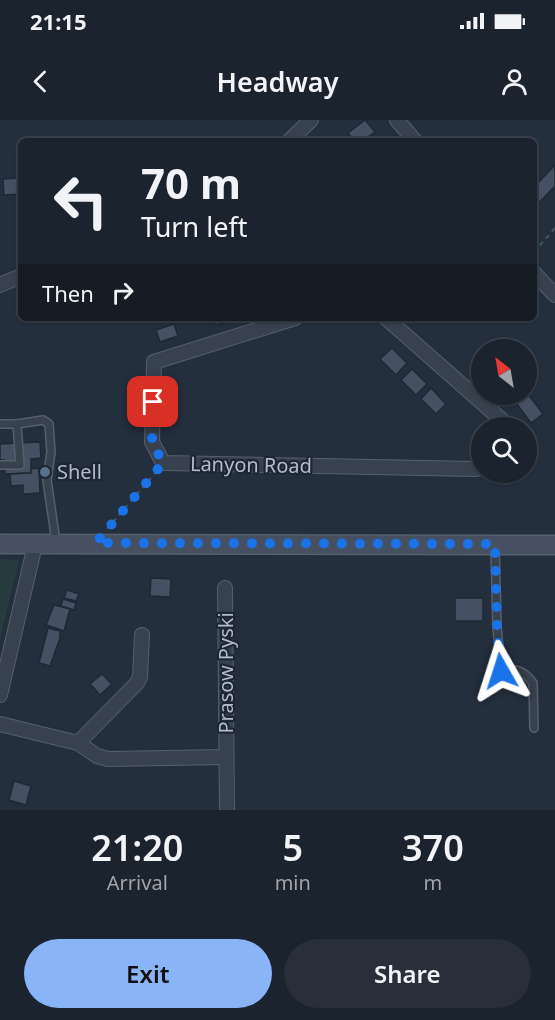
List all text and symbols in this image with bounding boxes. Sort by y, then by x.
text: 21:15 [30,6,87,36]
text: Headway [217,63,338,100]
icon: back [24,65,57,98]
icon: person [498,65,531,98]
text: 70 m [141,154,241,211]
icon: left [42,162,120,240]
text: Turn left [141,208,247,245]
icon: right [106,276,139,309]
text: Then [42,278,94,308]
north arrow [471,339,537,405]
map controls [471,339,537,483]
pin [127,376,178,427]
icon: arrive [136,385,169,418]
button: search [471,417,537,483]
street label: Lanyon Road [190,450,312,479]
place label: Shell [57,458,102,485]
marker: Shell [38,465,52,479]
street label: Prasow Pyski [212,612,239,734]
position arrow [469,639,533,703]
text: 21:20 [91,823,183,872]
text: 5 [282,823,303,872]
text: 370 [402,823,464,872]
text: Arrival [107,869,168,896]
text: min [275,869,311,896]
text: m [424,869,442,896]
button: Exit [24,939,272,1008]
button: Share [284,939,531,1008]

